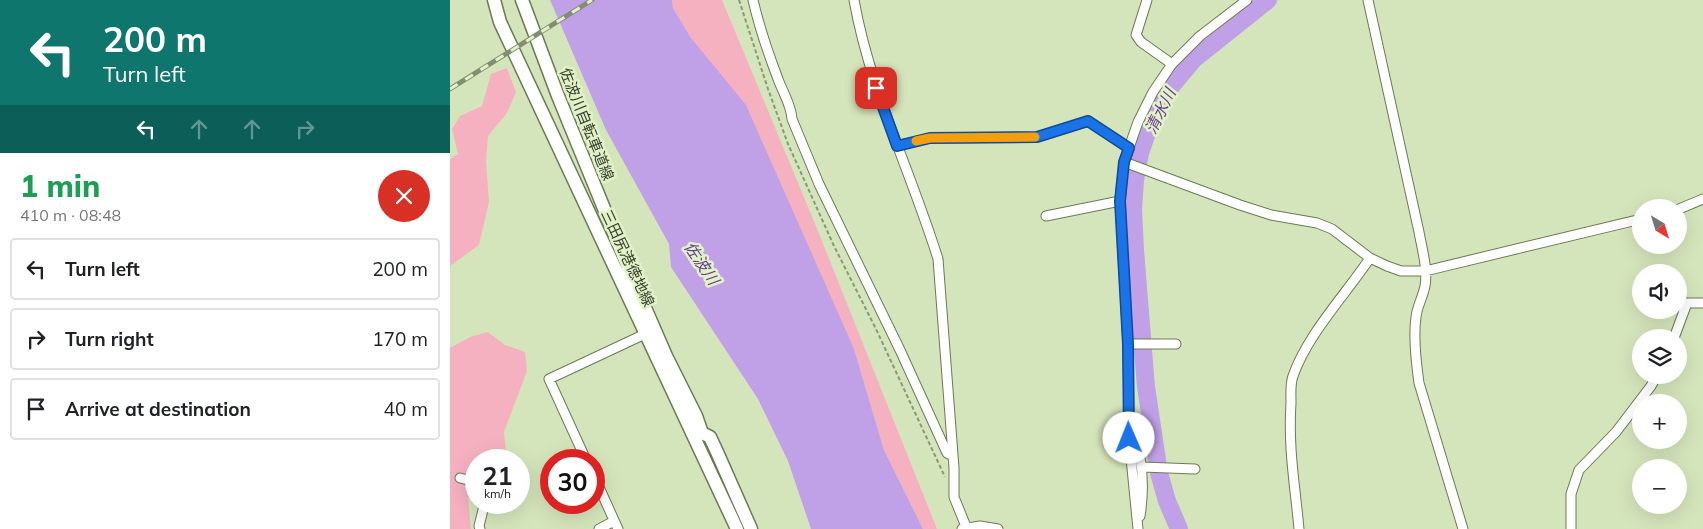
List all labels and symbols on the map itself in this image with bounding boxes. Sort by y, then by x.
street label: 佐波川自転車道線 [556,65,618,183]
pin [855,67,897,109]
water label: 清水川 [1140,83,1180,137]
north arrow [1632,199,1688,254]
street label: 三田尻港徳地線 [597,206,659,310]
water label: 佐波川 [680,238,725,290]
position arrow [1102,411,1154,463]
speed limit sign: 30 [540,449,605,514]

